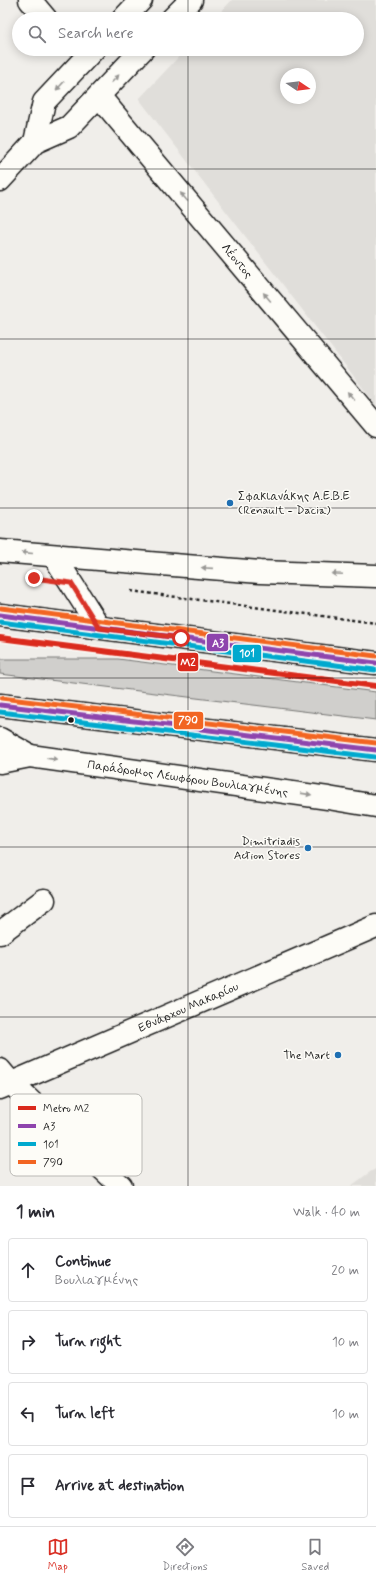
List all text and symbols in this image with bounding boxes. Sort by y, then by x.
search box [12,12,364,56]
icon: search [26,23,48,45]
text: Search here [58,24,134,44]
north arrow [280,68,316,104]
one-way arrow [110,74,119,83]
one-way arrow [55,80,64,91]
one-way arrow [179,192,188,202]
street label: Λέοντος [217,240,256,282]
one-way arrow [263,291,272,302]
one-way arrow [346,391,355,402]
place label: Σφακιανάκης Α.Ε.Β.Ε (Renault - Dacia) [238,489,350,519]
marker: Σφακιανάκης Α.Ε.Β.Ε (Renault - Dacia) [225,498,235,508]
one-way arrow [21,550,33,556]
one-way arrow [201,564,213,571]
route end [25,569,43,587]
one-way arrow [331,571,343,578]
route start [172,629,190,647]
line badge: Α3 [206,633,229,652]
text: Α3 [212,637,224,651]
line badge: 101 [232,644,262,663]
text: 101 [239,647,255,661]
line badge: Μ2 [177,652,199,672]
text: Μ2 [180,656,196,670]
line badge: 790 [173,711,204,730]
text: 790 [178,714,198,728]
unlabelled marker [66,715,76,725]
one-way arrow [46,756,58,762]
street label: Παράδρομος Λεωφόρου Βουλιαγμένης [86,757,289,801]
one-way arrow [300,791,312,798]
place label: Dimitriadis Action Stores [234,834,300,864]
marker: Dimitriadis Action Stores [303,843,313,853]
street label: Εθνάρχου Μακαρίου [136,979,242,1036]
place label: The Mart [283,1048,331,1064]
marker: The Mart [333,1050,343,1060]
legend [10,1094,142,1176]
text: Metro Μ2 [43,1102,90,1116]
text: Α3 [43,1120,55,1134]
text: 101 [43,1138,59,1152]
text: 790 [43,1156,63,1170]
text: 1 min [16,1201,55,1223]
text: Walk · 40 m [293,1204,360,1221]
text: Continue [55,1252,111,1272]
icon: ahead [17,1259,39,1281]
text: 20 m [331,1262,359,1279]
text: Βουλιαγμένης [55,1272,138,1289]
icon: right [17,1331,39,1353]
text: Turn right [55,1332,122,1352]
text: 10 m [332,1334,359,1351]
icon: left [17,1403,39,1425]
text: Turn left [55,1404,115,1424]
text: 10 m [332,1406,359,1423]
icon: arrive [17,1475,39,1497]
text: Arrive at destination [55,1476,184,1496]
tab: Map [47,1536,69,1574]
tab: Directions [162,1536,208,1574]
tab: Saved [301,1536,329,1574]

